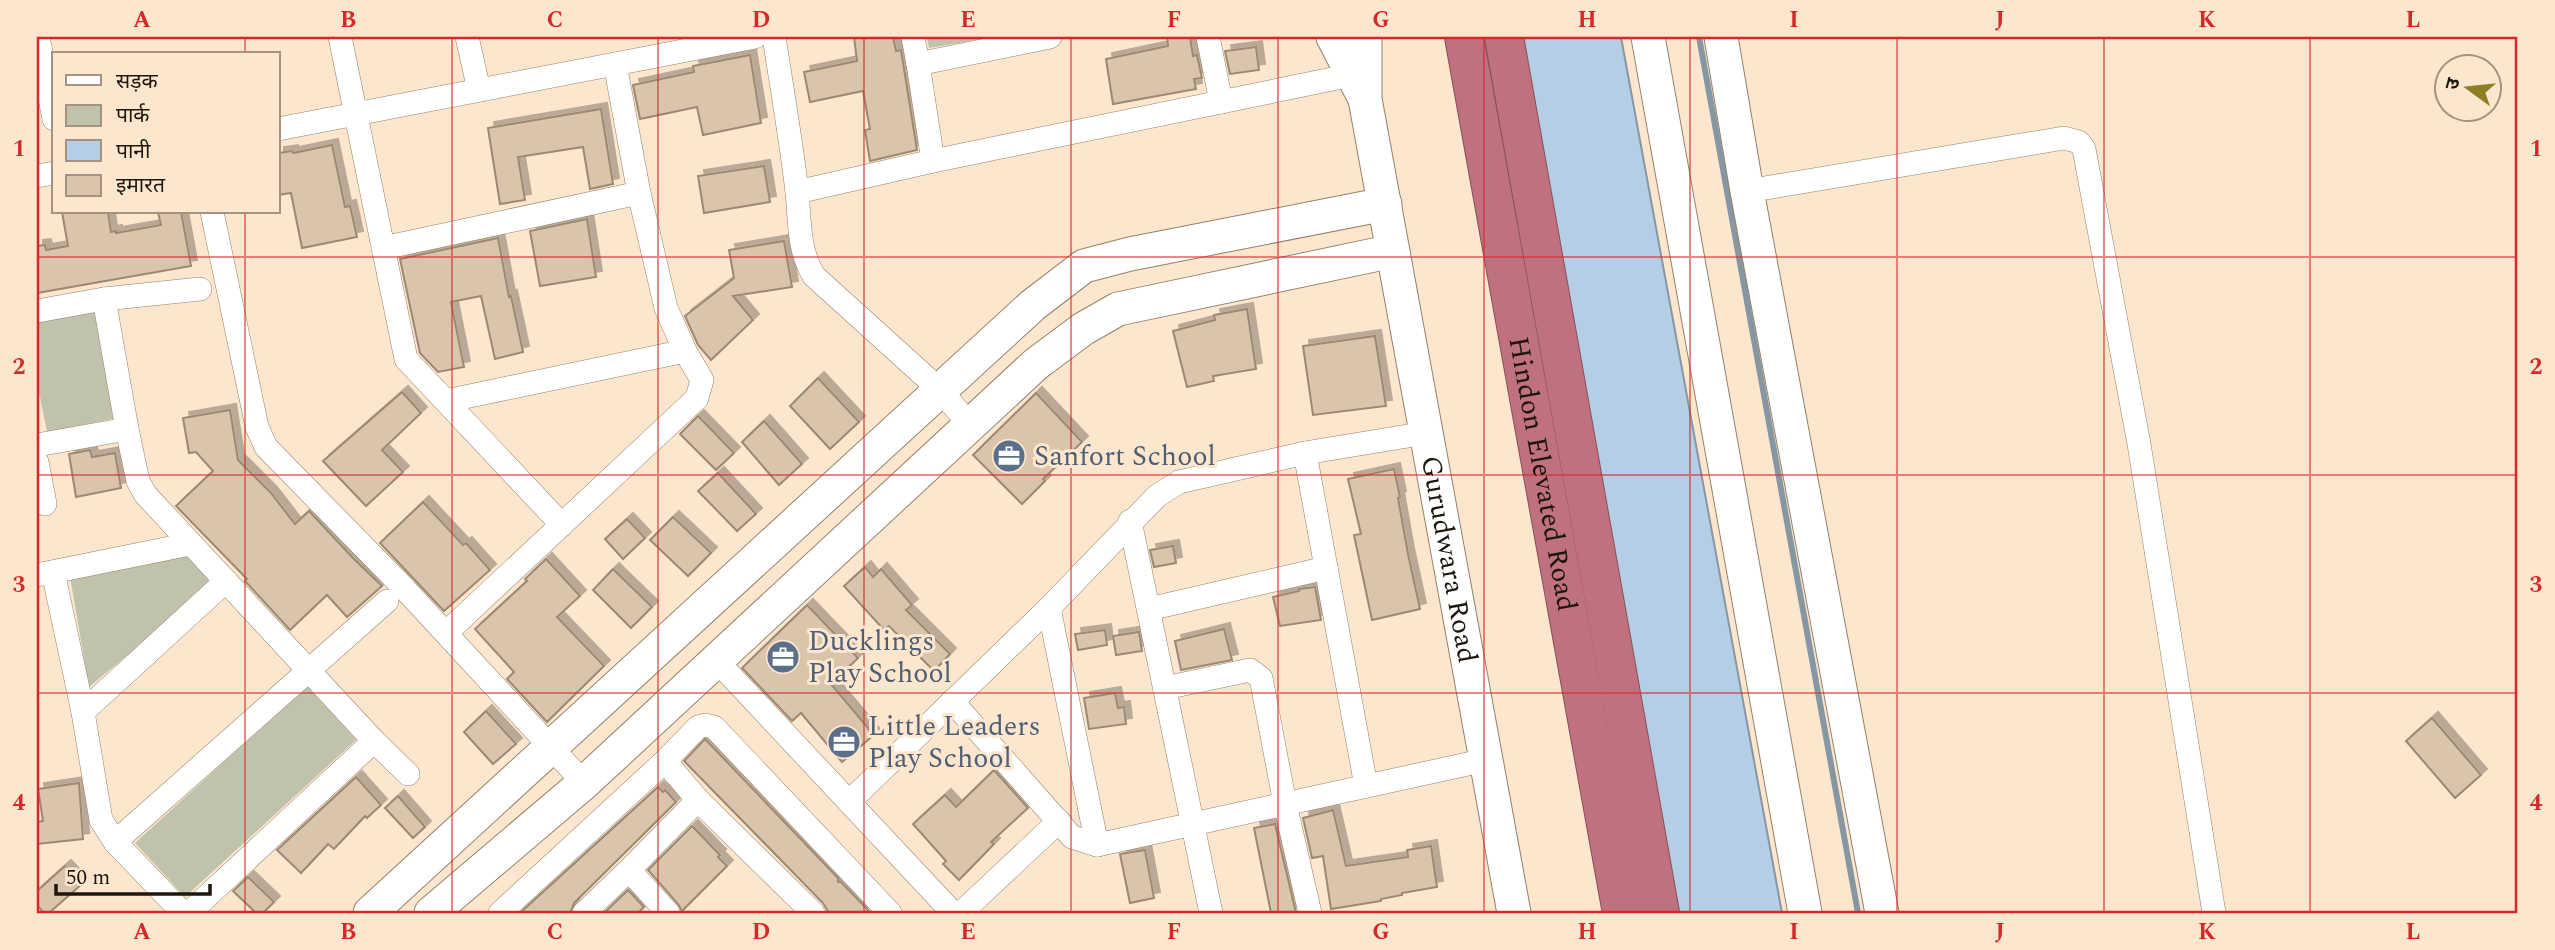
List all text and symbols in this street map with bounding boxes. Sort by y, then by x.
text: A [133,3,151,38]
text: B [340,3,356,38]
text: C [547,3,563,38]
text: D [752,3,770,38]
text: E [960,3,976,38]
text: F [1167,3,1181,38]
text: G [1372,3,1390,38]
text: H [1577,3,1597,38]
text: I [1789,3,1799,38]
text: J [1995,3,2005,38]
text: K [2198,3,2216,38]
text: L [2406,3,2420,38]
legend [52,52,280,214]
north arrow [2432,52,2502,122]
text: सड़क [116,66,158,98]
text: उ [2438,74,2469,93]
text: पार्क [116,100,150,132]
text: 1 [13,132,25,167]
text: 1 [2530,132,2542,167]
text: पानी [116,136,151,168]
text: इमारत [116,170,166,202]
street label: Hindon Elevated Road [1497,333,1589,615]
text: 2 [13,350,26,385]
text: 2 [2530,350,2543,385]
place label: Sanfort School [1034,435,1216,478]
office icon: Sanfort School [990,437,1028,475]
street label: Gurudwara Road [1409,452,1489,666]
text: 3 [13,568,26,603]
text: 3 [2530,568,2543,603]
place label: Ducklings Play School [808,620,952,695]
office icon: Ducklings Play School [764,638,802,676]
place label: Little Leaders Play School [868,705,1041,780]
office icon: Little Leaders Play School [825,723,863,761]
text: 4 [13,786,26,821]
text: 4 [2530,786,2543,821]
scale bar [56,852,210,896]
text: 50 m [66,862,110,894]
text: A [133,915,151,950]
text: B [340,915,356,950]
text: C [547,915,563,950]
text: D [752,915,770,950]
text: E [960,915,976,950]
text: F [1167,915,1181,950]
text: G [1372,915,1390,950]
text: H [1577,915,1597,950]
text: I [1789,915,1799,950]
text: J [1995,915,2005,950]
text: K [2198,915,2216,950]
text: L [2406,915,2420,950]

